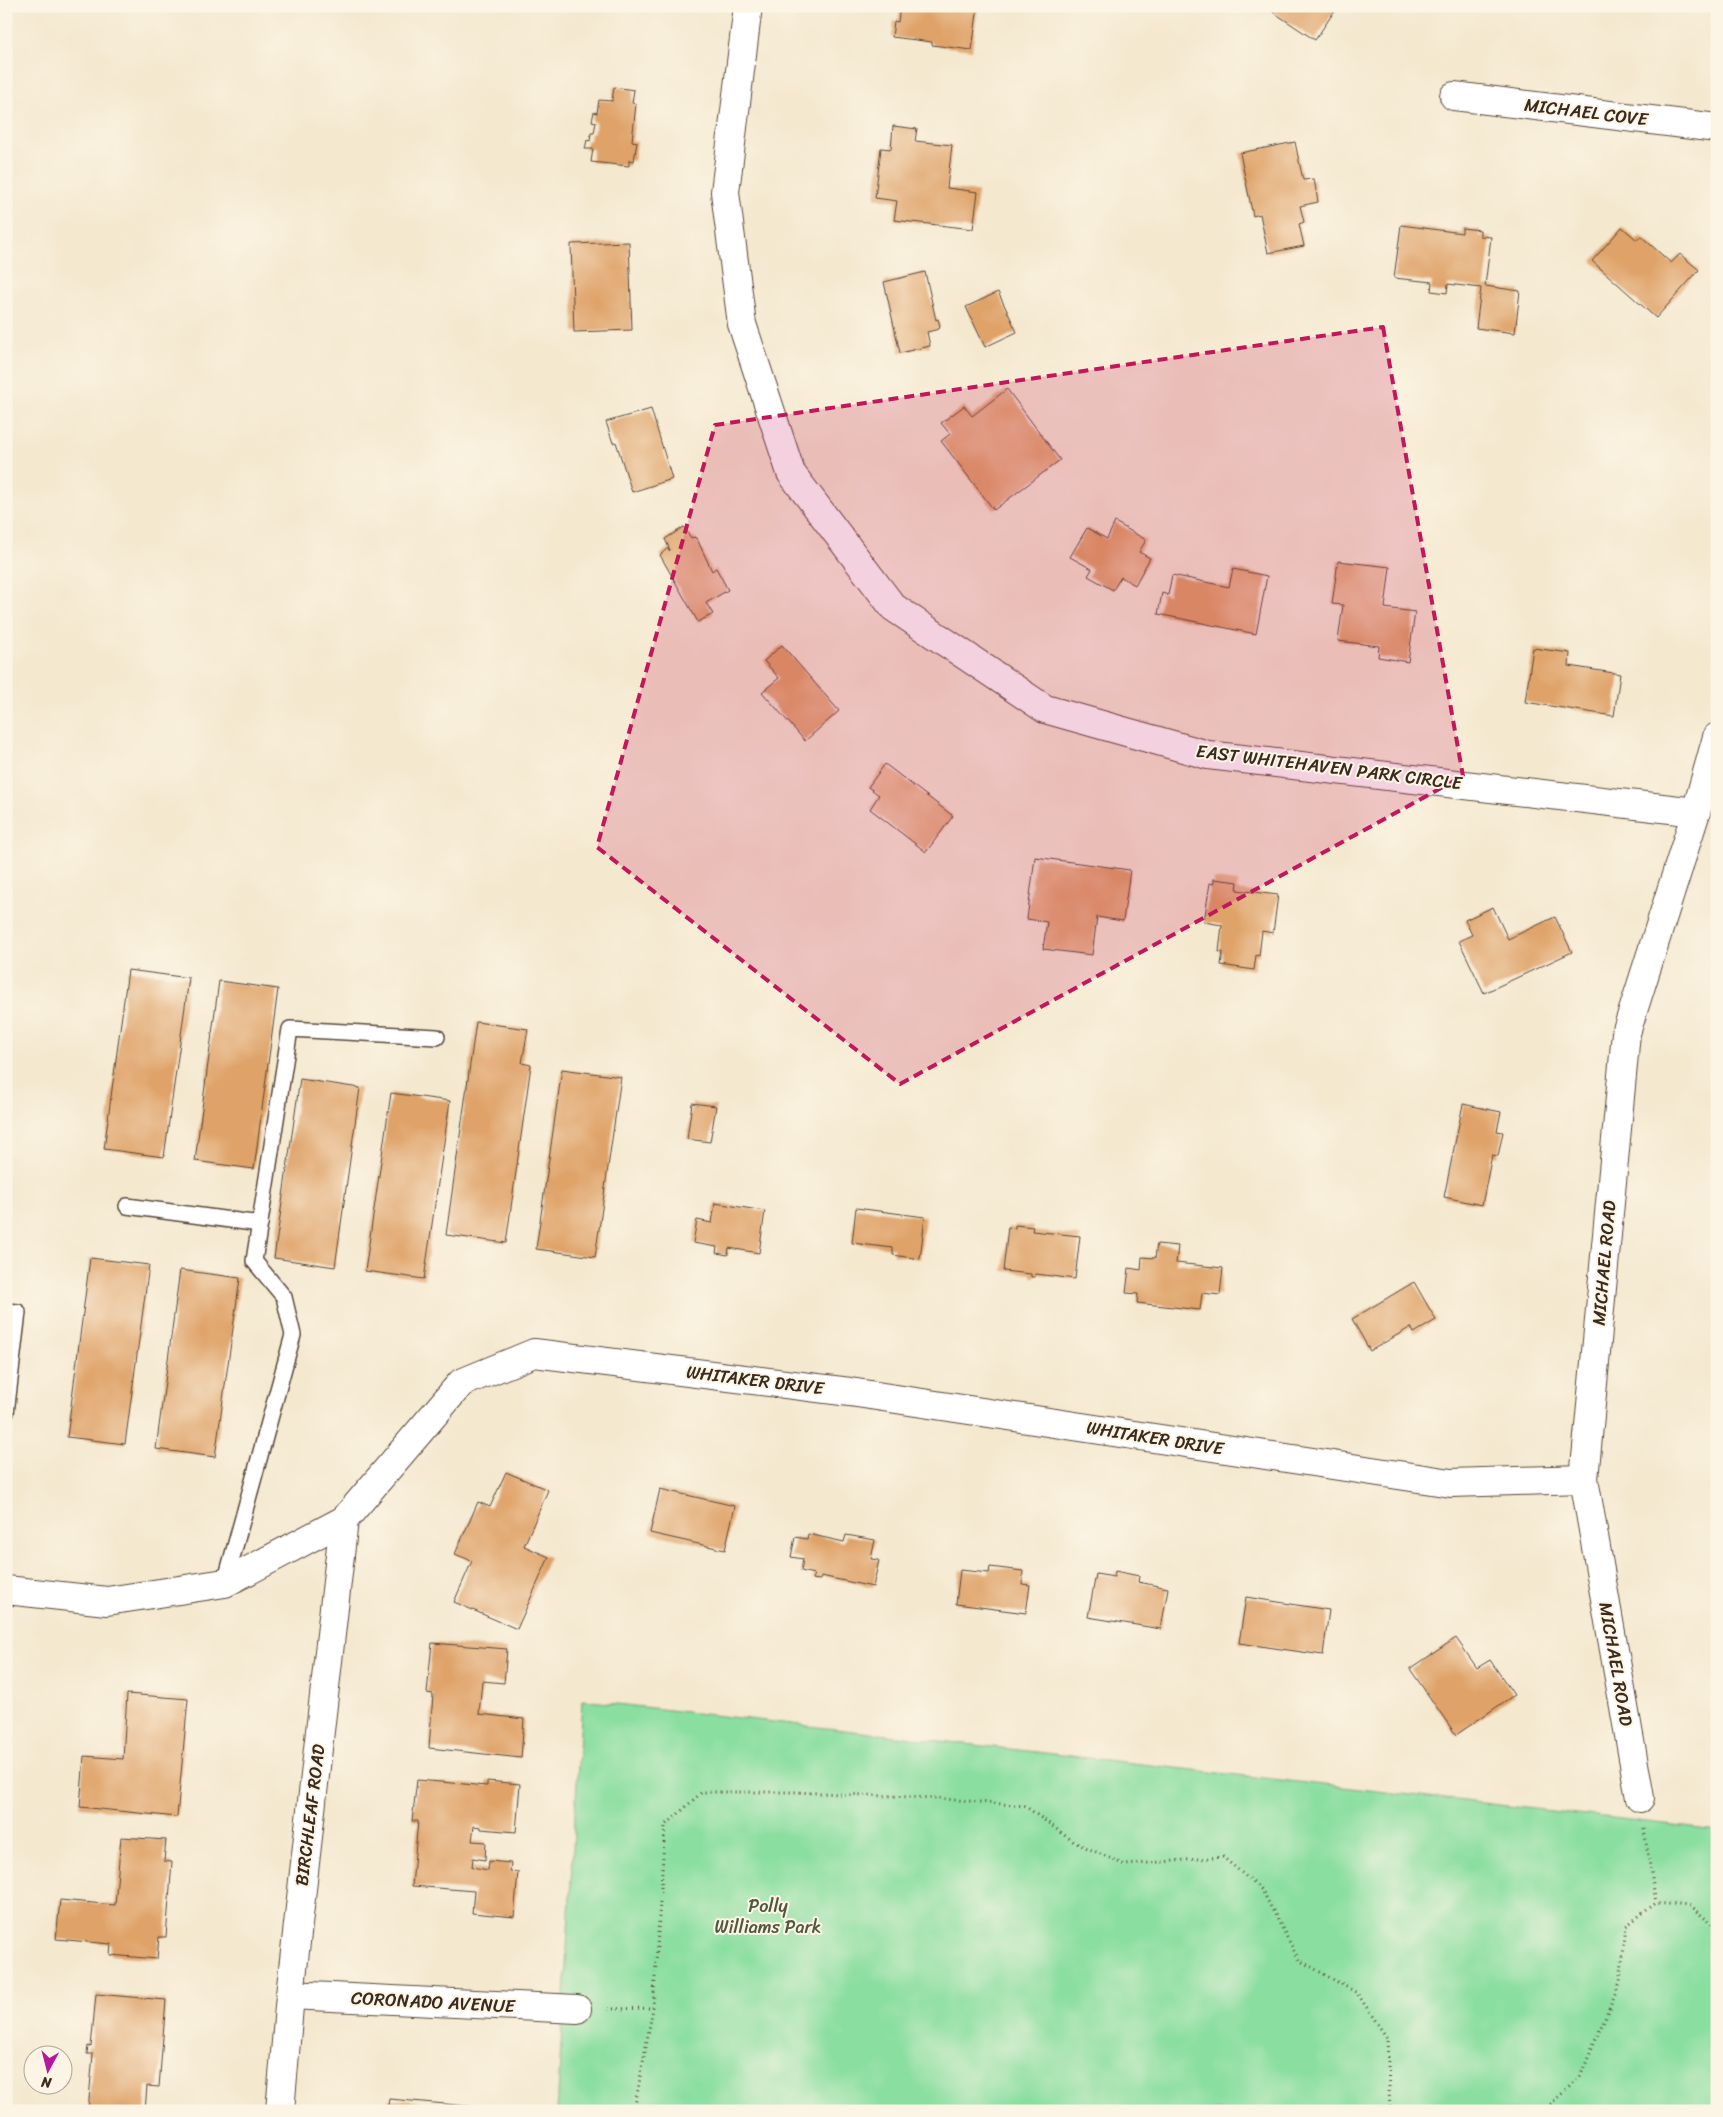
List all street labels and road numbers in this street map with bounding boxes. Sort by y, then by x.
street label: MICHAEL COVE [1522,89,1651,136]
street label: EAST WHITEHAVEN PARK CIRCLE [1194,735,1465,799]
street label: MICHAEL ROAD [1583,1199,1625,1327]
street label: WHITAKER DRIVE [684,1356,827,1404]
street label: WHITAKER DRIVE [1084,1411,1227,1465]
street label: MICHAEL ROAD [1589,1599,1643,1729]
street label: BIRCHLEAF ROAD [285,1742,335,1888]
street label: CORONADO AVENUE [350,1982,517,2022]

